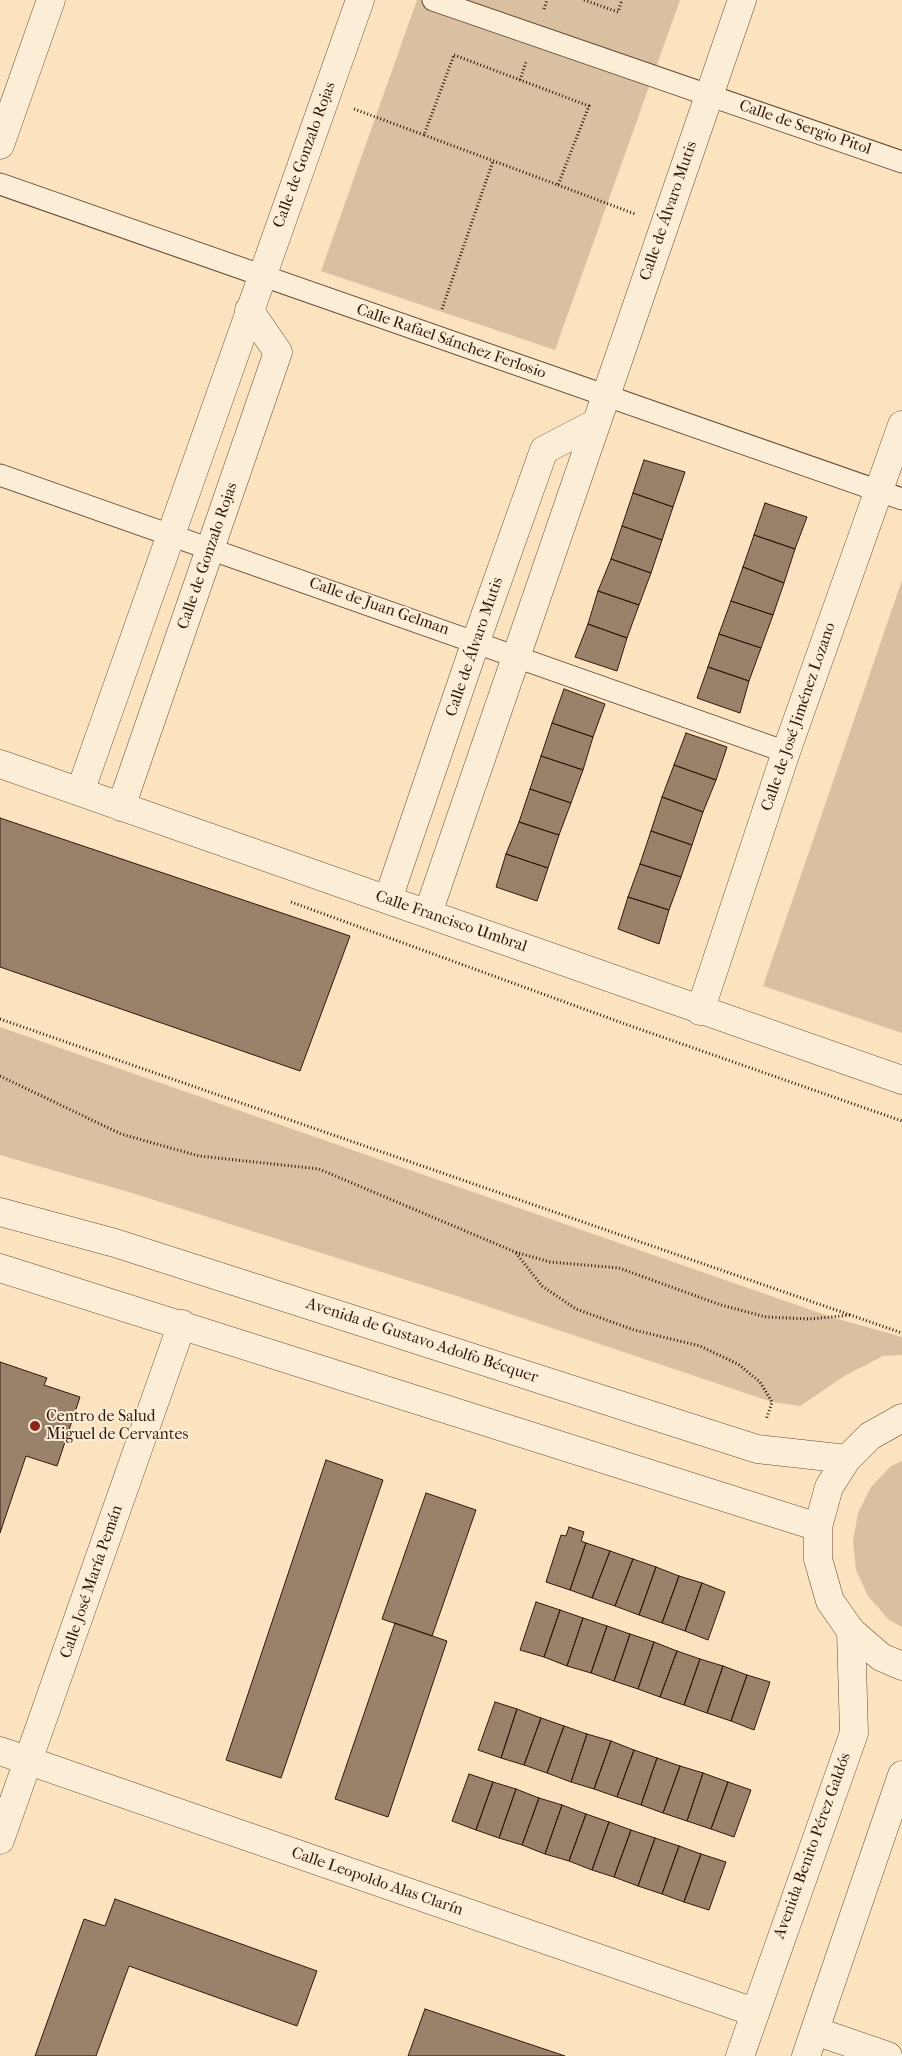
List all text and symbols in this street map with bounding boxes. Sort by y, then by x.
street label: Calle de Gonzalo Rojas [270,79,340,231]
street label: Calle de Sergio Pitol [736,96,874,160]
street label: Calle de Álvaro Mutis [636,139,702,283]
street label: Calle Rafael Sánchez Ferlosio [354,300,548,384]
street label: Calle de Gonzalo Rojas [174,480,242,632]
street label: Calle de Juan Gelman [306,574,452,640]
street label: Calle de Álvaro Mutis [442,575,508,719]
street label: Calle de José Jiménez Lozano [758,620,840,814]
street label: Calle Francisco Umbral [373,887,529,957]
street label: Avenida de Gustavo Adolfo Bécquer [304,1294,540,1388]
place label: Centro de Salud Miguel de Cervantes [46,1407,188,1445]
marker: Centro de Salud Miguel de Cervantes [28,1419,42,1433]
street label: Calle José María Pemán [57,1503,127,1661]
street label: Avenida Benito Pérez Galdós [770,1750,856,1942]
street label: Calle Leopoldo Alas Clarín [289,1844,465,1920]

